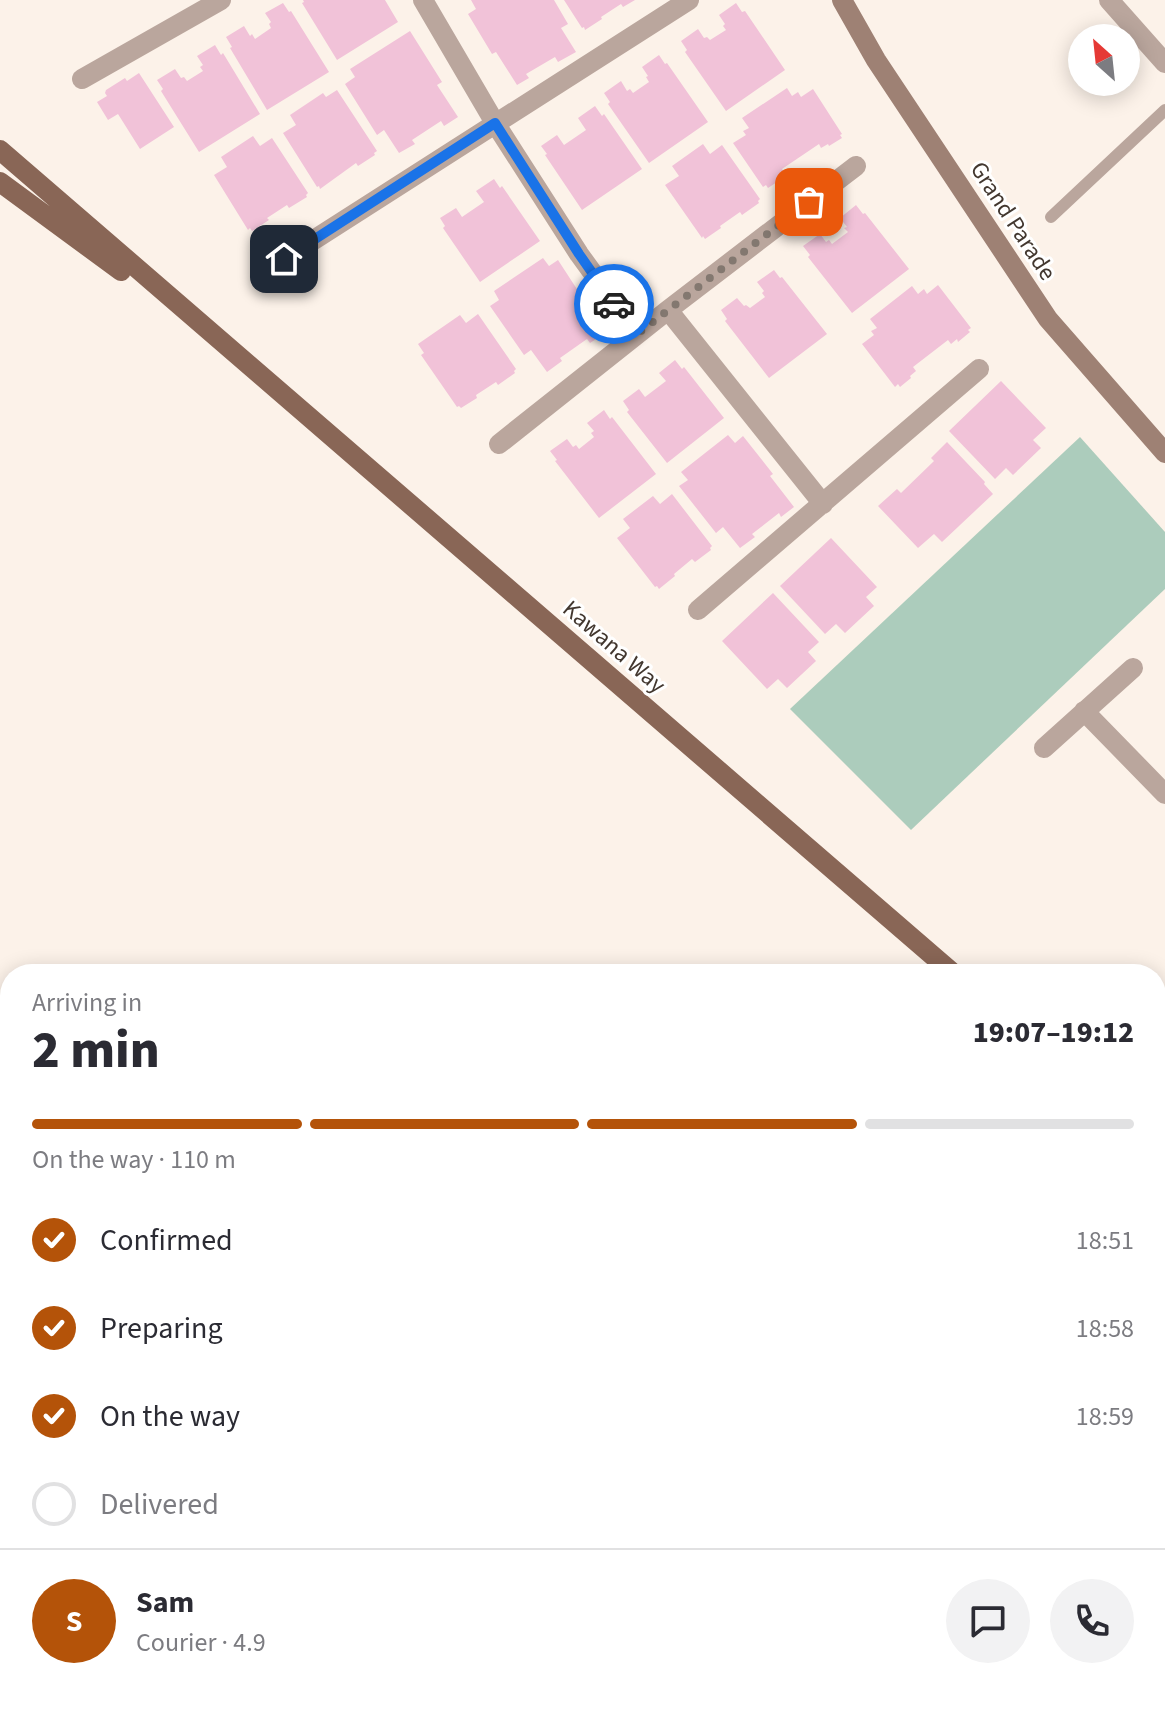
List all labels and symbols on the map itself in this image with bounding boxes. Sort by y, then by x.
north arrow [1068,24,1140,96]
street label: Grand Parade [961,155,1065,287]
pin [775,168,843,236]
pin [250,225,318,293]
courier [574,264,654,344]
street label: Kawana Way [555,592,673,702]

